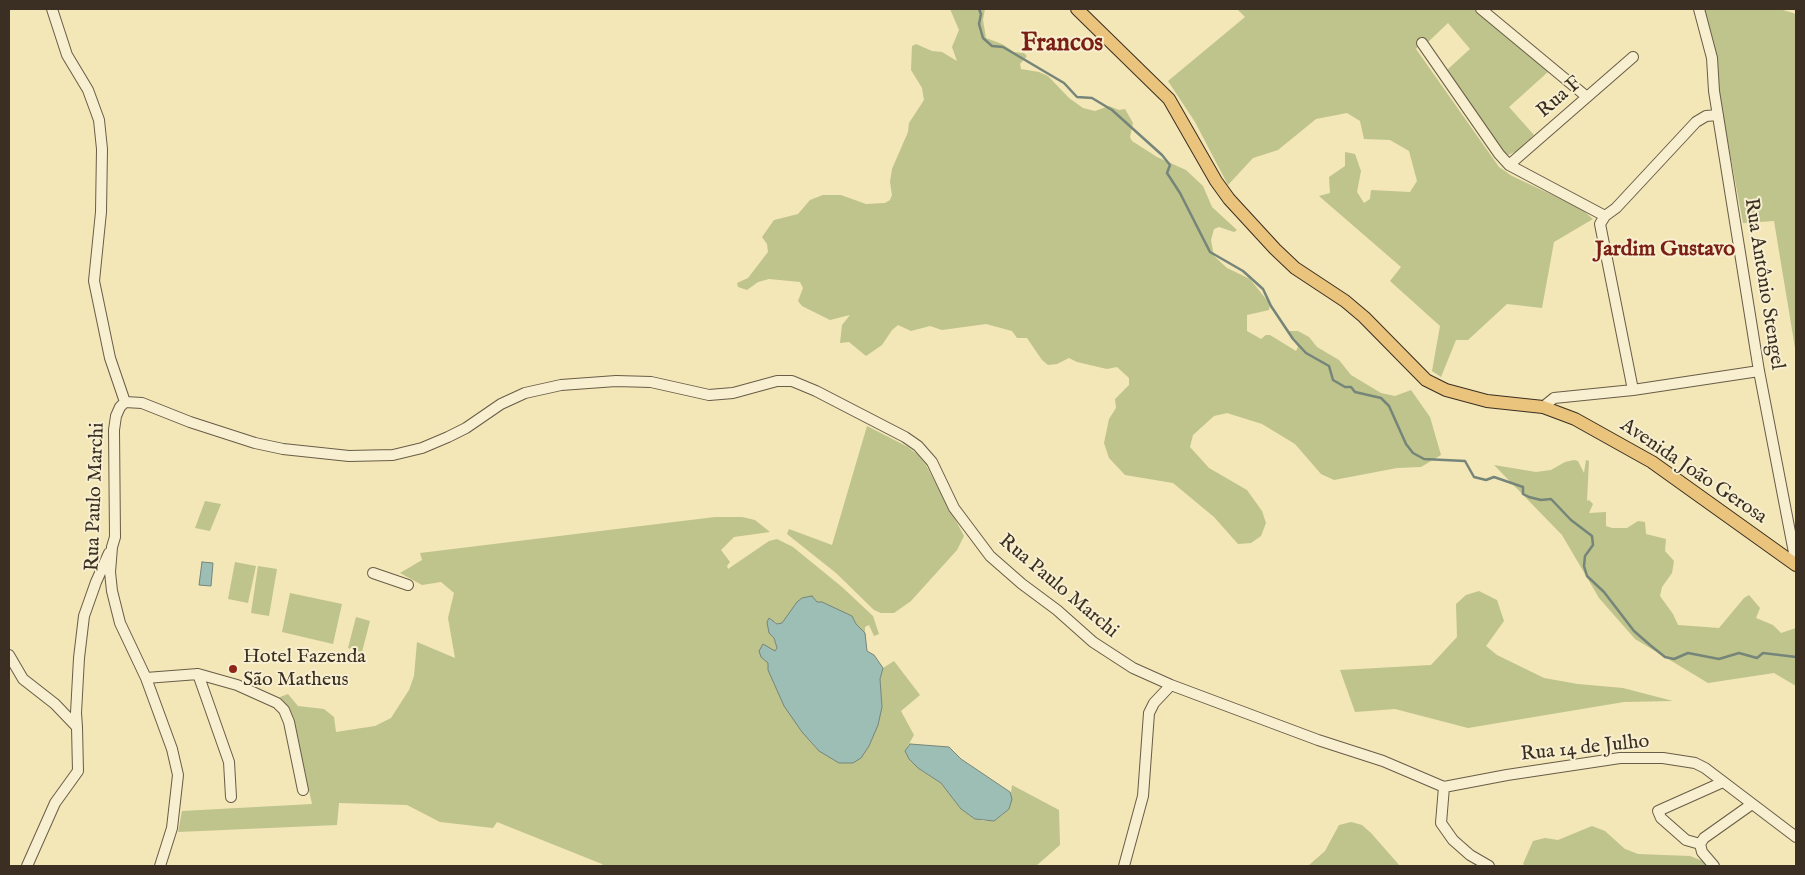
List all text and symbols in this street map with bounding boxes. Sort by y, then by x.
district label: Francos [1021,30,1103,60]
street label: Rua F [1533,72,1587,124]
street label: Rua Antônio Stengel [1738,196,1788,372]
district label: Jardim Gustavo [1595,237,1735,263]
street label: Avenida João Gerosa [1615,414,1771,530]
street label: Rua Paulo Marchi [81,422,111,572]
street label: Rua Paulo Marchi [993,530,1123,644]
place label: Hotel Fazenda São Matheus [243,646,366,693]
marker: Hotel Fazenda São Matheus [227,663,239,675]
street label: Rua 14 de Julho [1520,730,1650,768]

